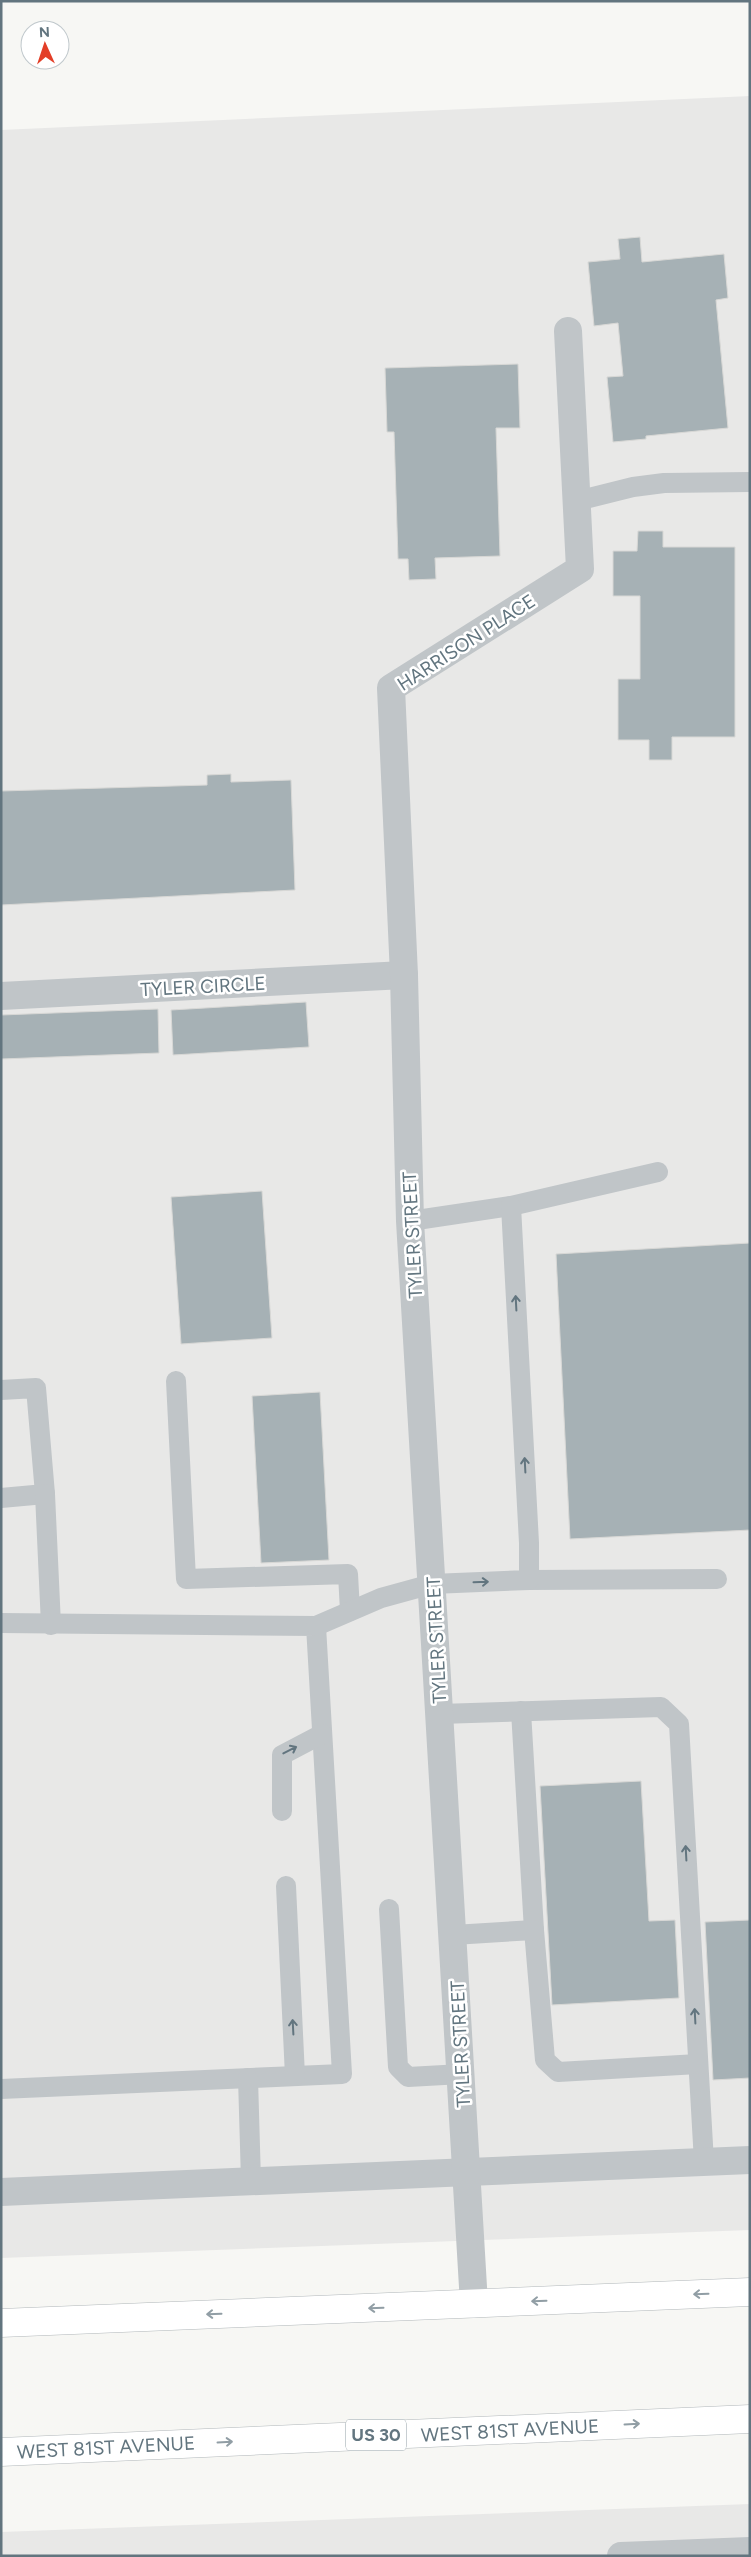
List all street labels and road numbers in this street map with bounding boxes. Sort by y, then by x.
street label: HARRISON PLACE [393,589,540,696]
street label: TYLER CIRCLE [140,972,266,1001]
street label: TYLER STREET [398,1171,427,1299]
street label: TYLER STREET [422,1576,451,1704]
street label: TYLER STREET [446,1980,475,2108]
street label: WEST 81ST AVENUE [420,2414,600,2447]
road number: US 30 [346,2420,406,2450]
street label: WEST 81ST AVENUE [16,2431,196,2464]

